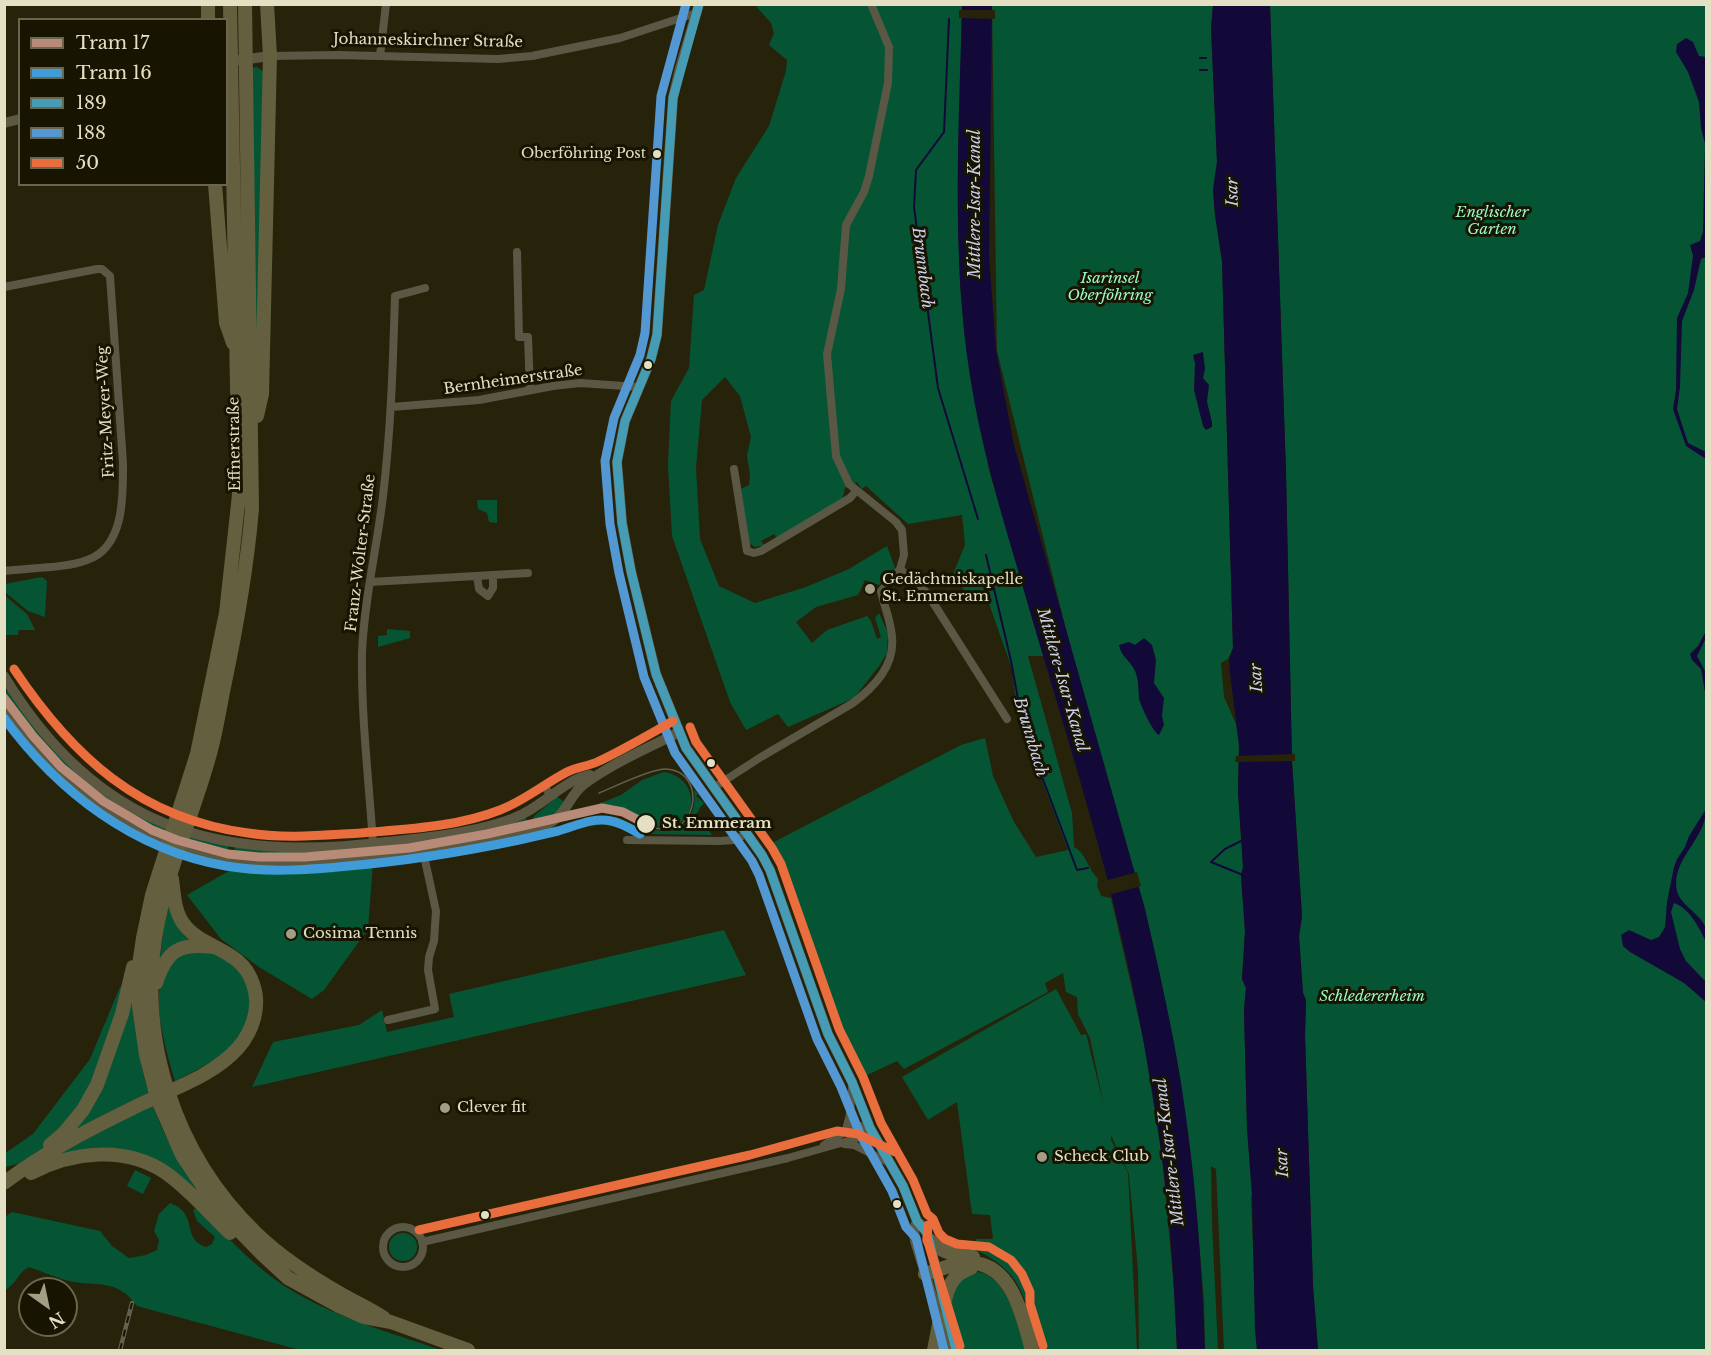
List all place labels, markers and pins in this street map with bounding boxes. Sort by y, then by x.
place label: Oberföhring Post [521,146,646,162]
marker: Oberföhring Post [651,148,663,160]
unlabelled marker [642,359,654,371]
place label: Gedächtniskapelle St. Emmeram [882,571,1023,606]
marker: Gedächtniskapelle St. Emmeram [863,582,877,596]
unlabelled marker [705,757,717,769]
marker: St. Emmeram [635,813,657,835]
place label: St. Emmeram [662,815,772,833]
place label: Cosima Tennis [303,925,417,943]
marker: Cosima Tennis [284,927,298,941]
place label: Clever fit [457,1099,527,1117]
marker: Clever fit [438,1101,452,1115]
place label: Scheck Club [1054,1148,1149,1166]
marker: Scheck Club [1035,1150,1049,1164]
unlabelled marker [891,1198,903,1210]
unlabelled marker [479,1209,491,1221]

